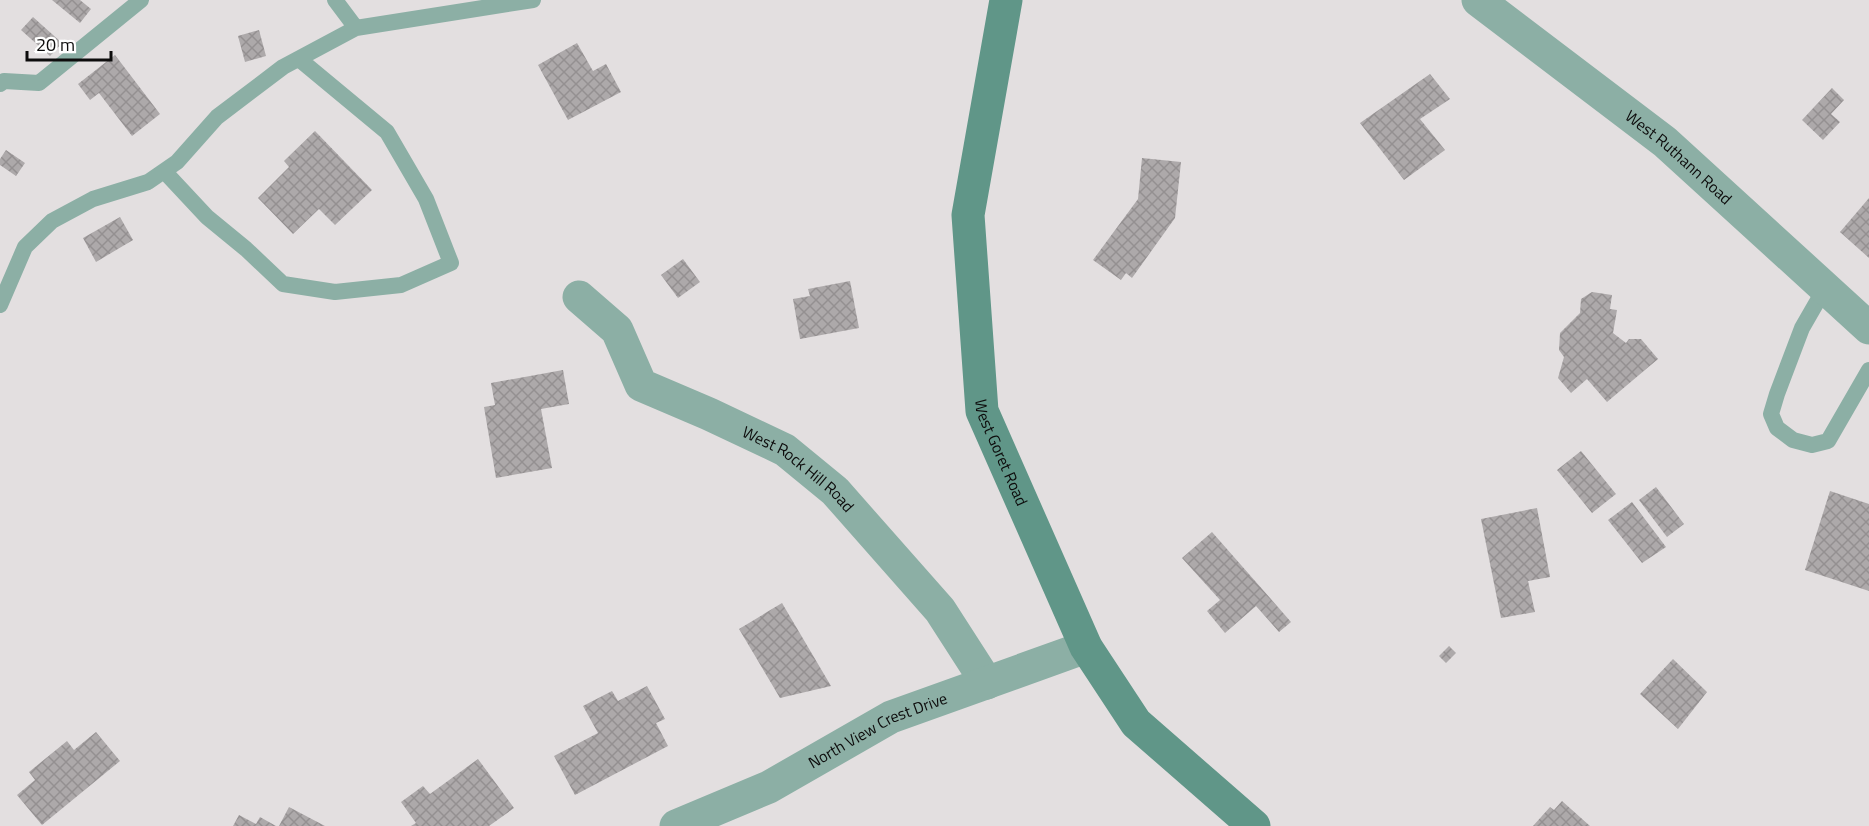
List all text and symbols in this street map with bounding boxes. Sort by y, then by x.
scale bar [27,24,111,62]
text: 20 m [36,31,75,58]
street label: West Ruthann Road [1620,104,1738,210]
street label: West Goret Road [969,398,1034,509]
street label: West Rock Hill Road [738,420,860,517]
street label: North View Crest Drive [804,686,951,774]

